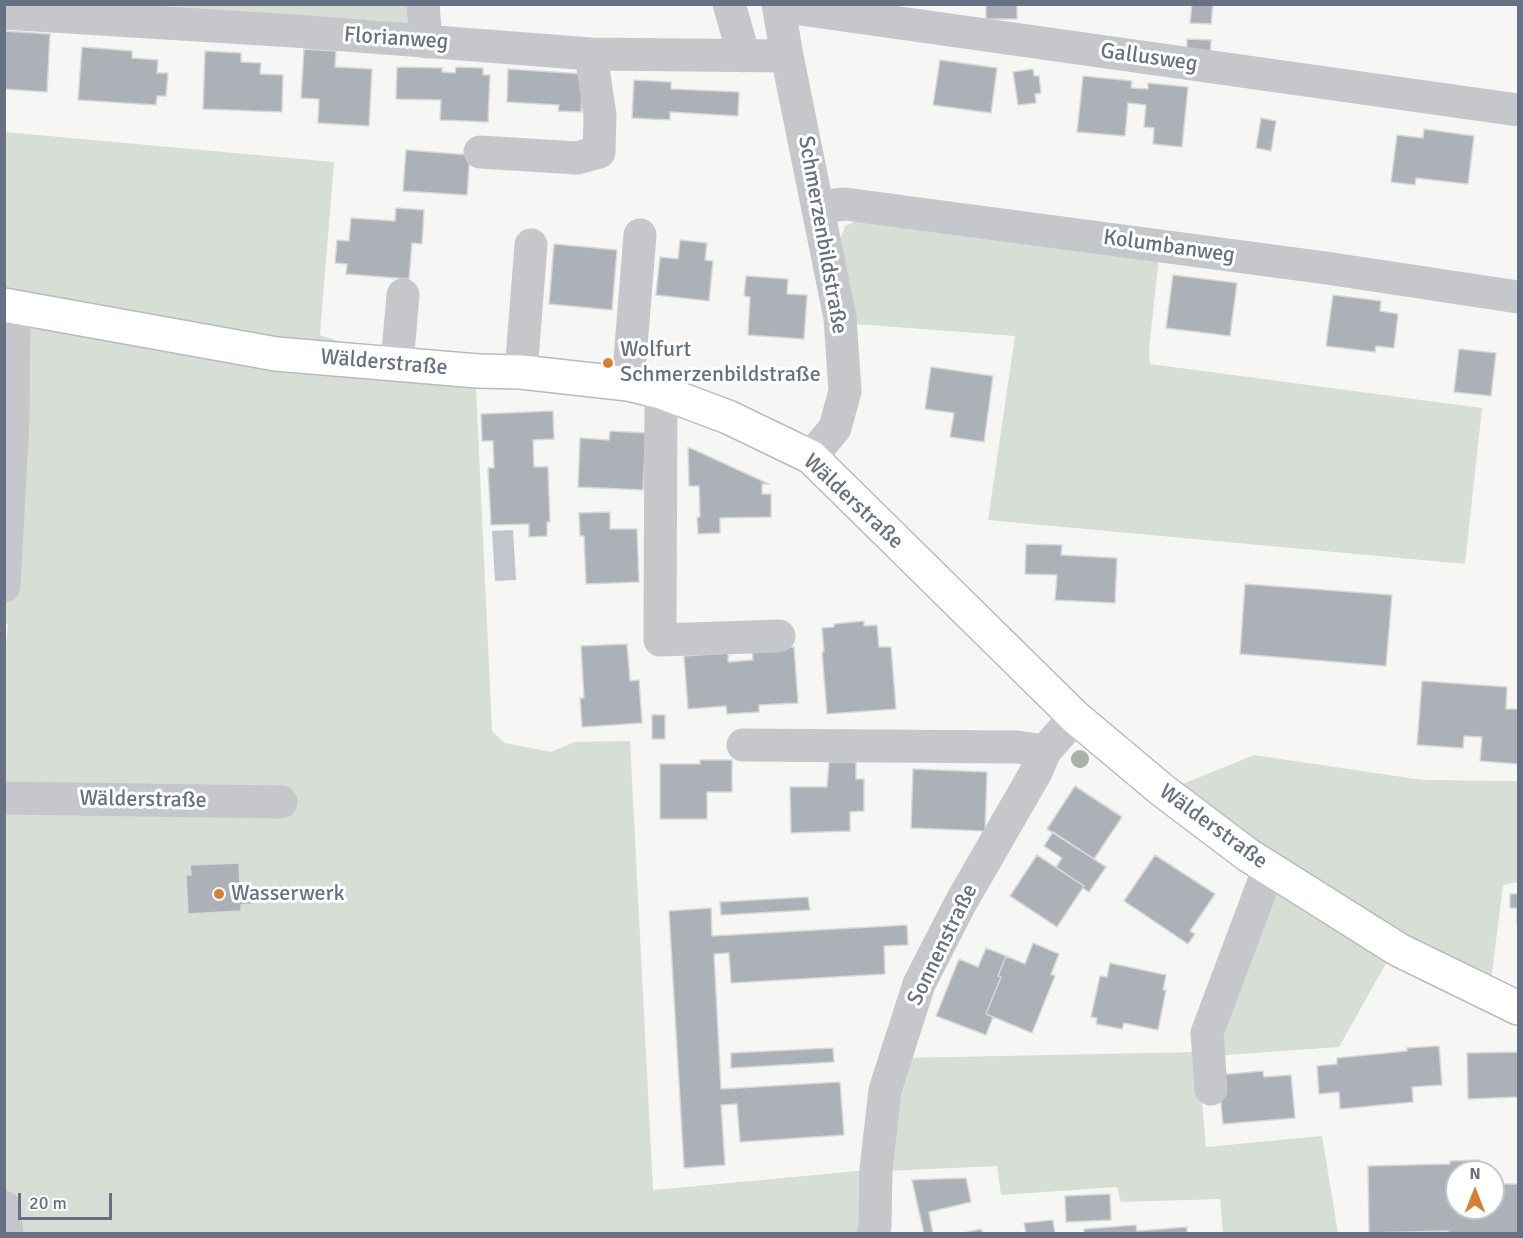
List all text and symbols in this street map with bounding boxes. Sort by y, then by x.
street label: Florianweg [343,22,449,56]
street label: Gallusweg [1099,38,1199,78]
street label: Schmerzenbildstraße [792,134,852,336]
street label: Kolumbanweg [1102,225,1236,269]
place label: Wolfurt Schmerzenbildstraße [620,337,821,388]
street label: Wälderstraße [319,344,449,382]
marker: Wolfurt Schmerzenbildstraße [601,356,615,370]
street label: Wälderstraße [797,449,909,555]
street label: Wälderstraße [1154,779,1272,875]
street label: Wälderstraße [79,786,207,814]
street label: Sonnenstraße [902,880,984,1010]
place label: Wasserwerk [231,881,345,907]
marker: Wasserwerk [212,887,226,901]
north arrow [1445,1160,1505,1220]
text: N [1469,1164,1481,1184]
scale bar [21,1181,116,1219]
text: 20 m [29,1192,67,1214]

